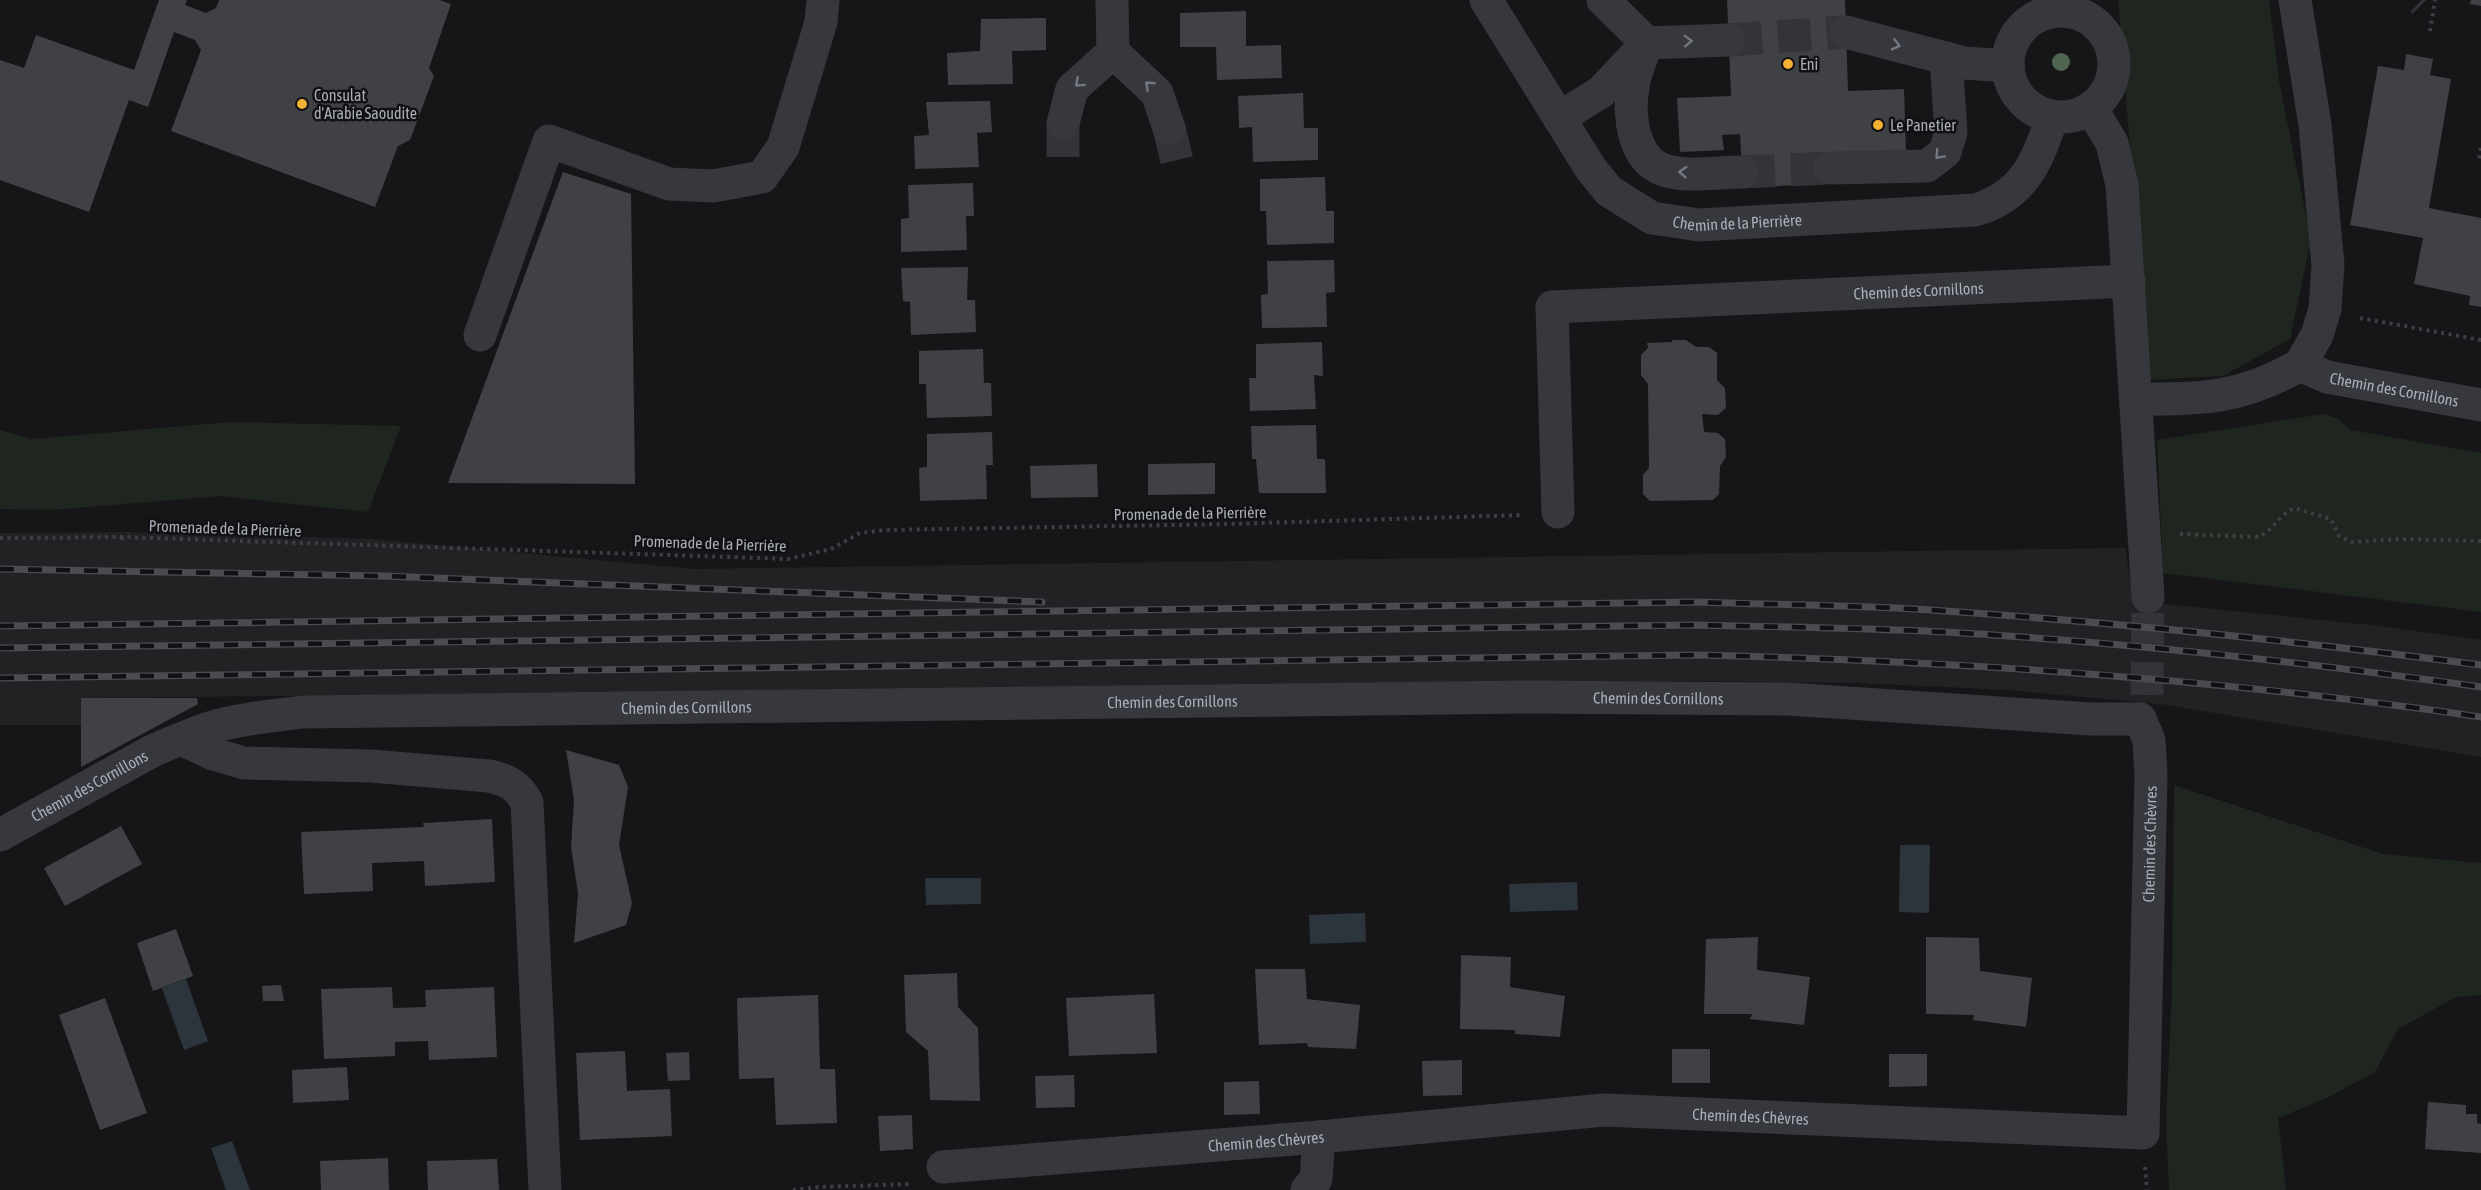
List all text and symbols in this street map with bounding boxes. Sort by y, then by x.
one-way arrow [1683,35,1692,48]
one-way arrow [1891,38,1901,51]
place label: Eni [1800,55,1818,73]
marker: Eni [1781,57,1795,71]
one-way arrow [1076,76,1086,87]
one-way arrow [1145,81,1156,92]
place label: Consulat d'Arabie Saoudite [314,86,417,122]
marker: Consulat d'Arabie Saoudite [295,97,309,111]
place label: Le Panetier [1890,116,1956,134]
marker: Le Panetier [1871,118,1885,132]
one-way arrow [1935,148,1946,158]
one-way arrow [1679,166,1688,179]
street label: Chemin de la Pierrière [1672,210,1802,234]
street label: Chemin des Cornillons [1853,279,1984,302]
street label: Chemin des Cornillons [2329,369,2460,410]
street label: Promenade de la Pierrière [1113,503,1267,523]
street label: Promenade de la Pierrière [148,516,302,540]
street label: Promenade de la Pierrière [633,531,787,555]
street label: Chemin des Cornillons [1593,688,1724,708]
street label: Chemin des Cornillons [1107,692,1238,711]
street label: Chemin des Cornillons [621,698,752,717]
street label: Chemin des Cornillons [28,746,151,825]
street label: Chemin des Chèvres [2139,785,2160,902]
street label: Chemin des Chèvres [1692,1105,1809,1128]
street label: Chemin des Chèvres [1207,1128,1325,1155]

